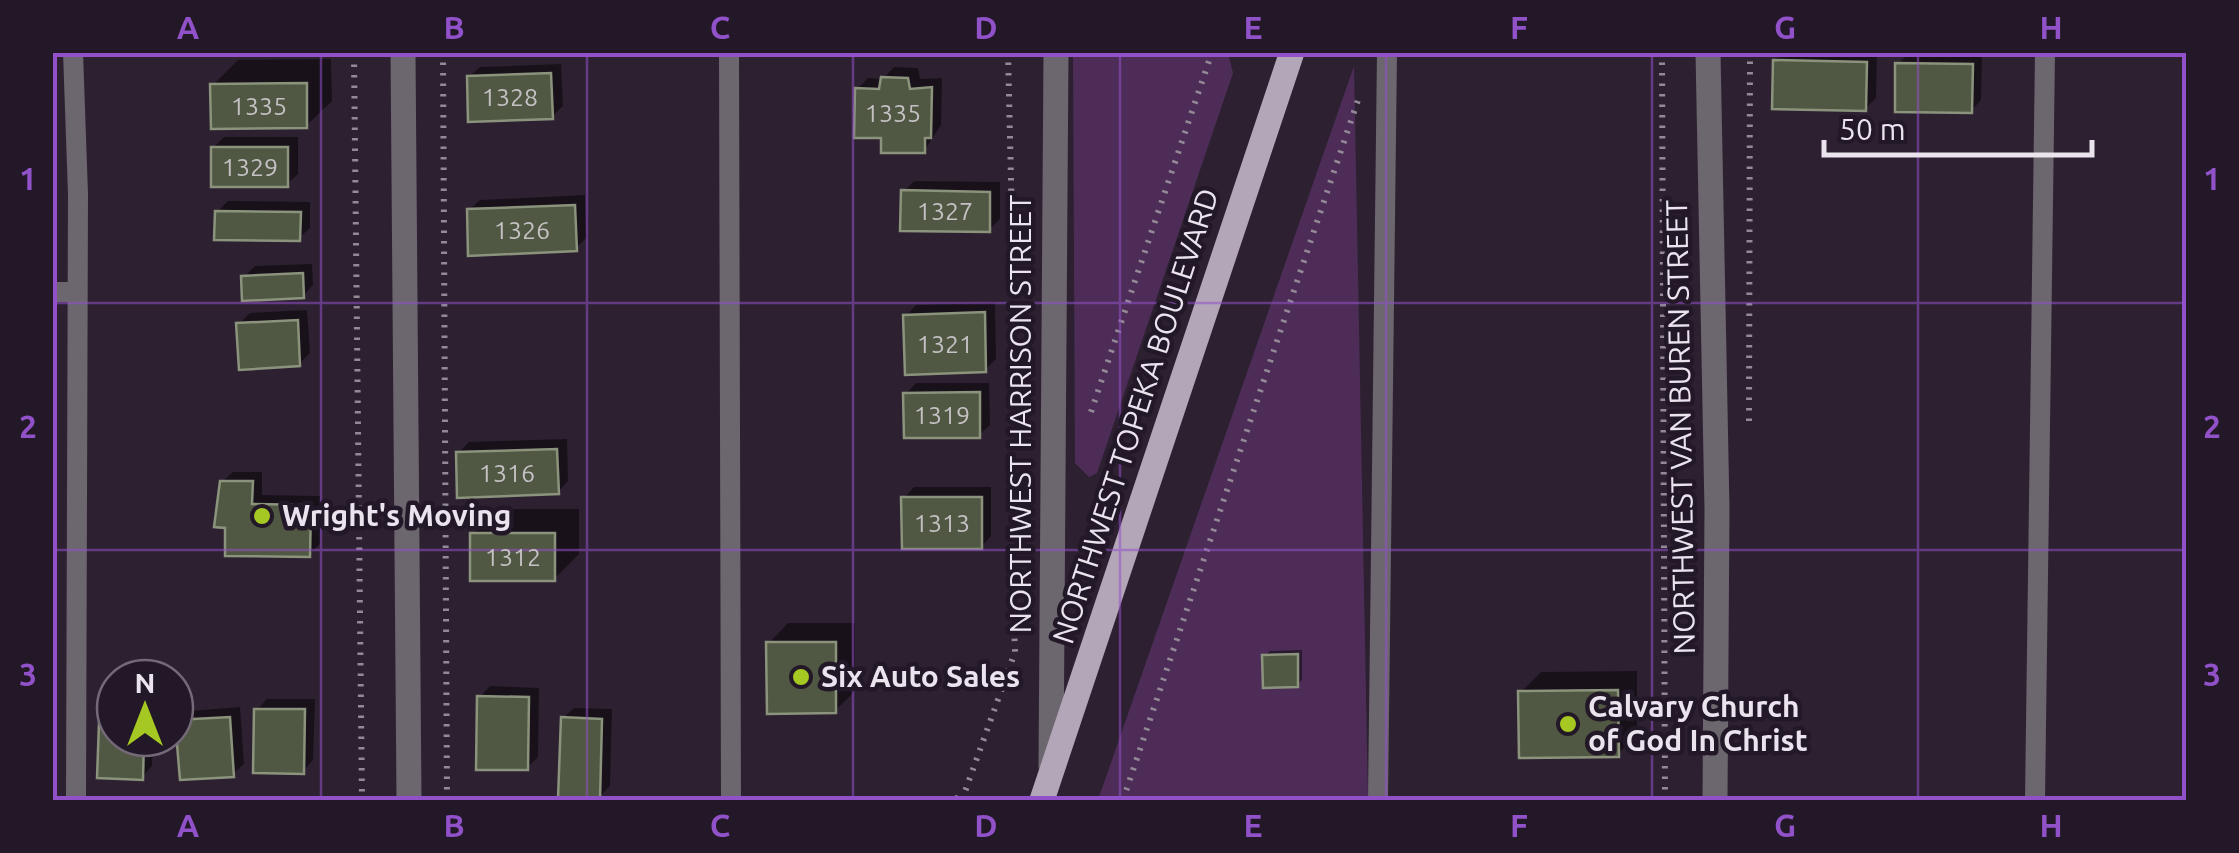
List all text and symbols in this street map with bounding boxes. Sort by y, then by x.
text: A [177,9,200,45]
text: B [443,9,465,45]
text: C [710,9,730,45]
text: D [974,9,998,45]
text: E [1243,9,1263,45]
text: F [1510,9,1528,45]
text: G [1774,9,1796,45]
text: H [2039,9,2063,45]
house number: 1328 [482,83,538,111]
house number: 1335 [231,92,287,120]
scale bar [1824,95,2092,157]
house number: 1335 [865,99,921,127]
text: 50 m [1839,112,1906,146]
house number: 1329 [222,153,278,181]
text: 1 [19,160,37,196]
text: 1 [2203,160,2221,196]
street label: NORTHWEST TOPEKA BOULEVARD [1045,184,1225,648]
street label: NORTHWEST HARRISON STREET [1003,194,1037,633]
house number: 1327 [917,197,973,225]
street label: NORTHWEST VAN BUREN STREET [1659,199,1701,655]
house number: 1326 [494,216,550,244]
house number: 1321 [917,330,973,358]
house number: 1319 [914,401,970,429]
text: 2 [19,408,37,444]
text: 2 [2203,408,2221,444]
house number: 1316 [479,459,535,487]
place label: Wright's Moving [282,498,511,532]
marker: Wright's Moving [251,505,273,527]
house number: 1313 [914,509,970,537]
house number: 1312 [485,543,541,571]
text: 3 [19,656,37,692]
text: 3 [2203,656,2221,692]
north arrow [95,658,195,758]
place label: Six Auto Sales [821,659,1020,693]
marker: Six Auto Sales [790,666,812,688]
text: N [135,667,155,698]
place label: Calvary Church of God In Christ [1588,689,1808,757]
marker: Calvary Church of God In Christ [1557,713,1579,735]
text: A [177,807,200,843]
text: B [443,807,465,843]
text: C [710,807,730,843]
text: D [974,807,998,843]
text: E [1243,807,1263,843]
text: F [1510,807,1528,843]
text: G [1774,807,1796,843]
text: H [2039,807,2063,843]

